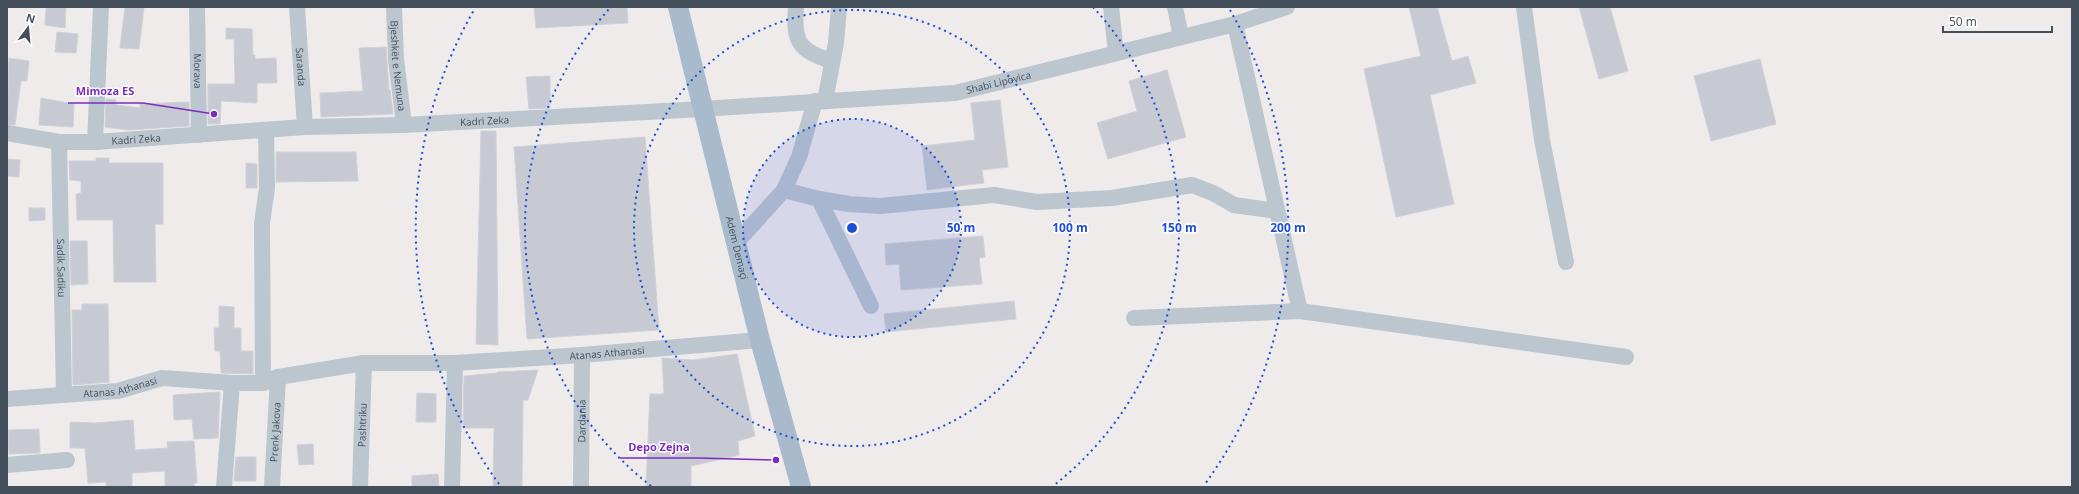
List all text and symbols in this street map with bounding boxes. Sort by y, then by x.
north arrow [8,8,48,48]
scale bar [1943,8,2052,34]
text: N [25,9,37,26]
text: 50 m [1949,13,1977,30]
street label: Bjeshkët e Nemuna [388,20,409,112]
street label: Saranda [293,47,309,87]
street label: Morava [191,53,205,89]
street label: Shabi Lipovica [965,68,1032,97]
callout: Mimoza ES [68,80,143,103]
text: Mimoza ES [76,83,134,98]
street label: Kadri Zeka [460,112,510,129]
street label: Kadri Zeka [111,130,161,148]
street label: Adem Demaçi [723,215,752,281]
text: 50 m [947,219,975,236]
text: 100 m [1052,219,1088,236]
text: 150 m [1161,219,1197,236]
text: 200 m [1270,219,1306,236]
centre of rings [845,221,859,235]
street label: Sadik Sadiku [54,238,69,297]
street label: Atanas Athanasi [569,343,645,363]
street label: Atanas Athanasi [83,373,159,400]
street label: Dardania [574,400,589,442]
street label: Prenk Jakova [266,402,284,462]
street label: Pashtriku [354,403,370,447]
callout: Depo Zejna [620,435,698,458]
text: Depo Zejna [628,439,690,454]

